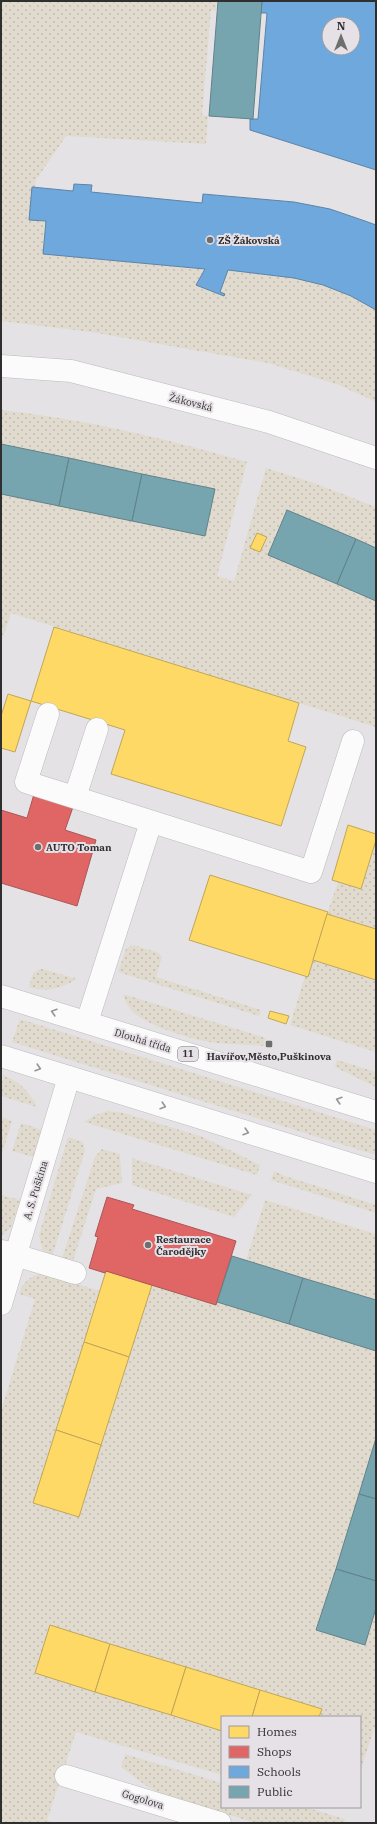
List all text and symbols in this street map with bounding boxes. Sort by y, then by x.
north arrow [321,16,361,56]
text: N [337,19,346,33]
place label: ZŠ Žákovská [218,234,280,247]
marker: ZŠ Žákovská [205,235,215,245]
street label: Žákovská [168,391,215,414]
place label: AUTO Toman [46,841,112,854]
marker: AUTO Toman [33,842,43,852]
one-way arrow [51,1008,58,1017]
street label: Dlouhá třída [113,1026,173,1055]
marker: Havířov,Město,Puškinova [264,1039,274,1049]
road number: 11 [178,1047,198,1061]
place label: Havířov,Město,Puškinova [207,1050,331,1063]
one-way arrow [35,1063,42,1072]
one-way arrow [335,1096,342,1105]
one-way arrow [159,1101,166,1110]
one-way arrow [242,1127,249,1136]
street label: A. S. Puškina [20,1159,51,1221]
place label: Restaurace Čarodějky [156,1233,212,1258]
marker: Restaurace Čarodějky [143,1240,153,1250]
legend [221,1716,361,1808]
text: Homes [257,1724,297,1739]
text: Shops [257,1744,292,1759]
text: Schools [257,1764,301,1779]
text: Public [257,1784,293,1799]
street label: Gogolova [120,1787,166,1812]

